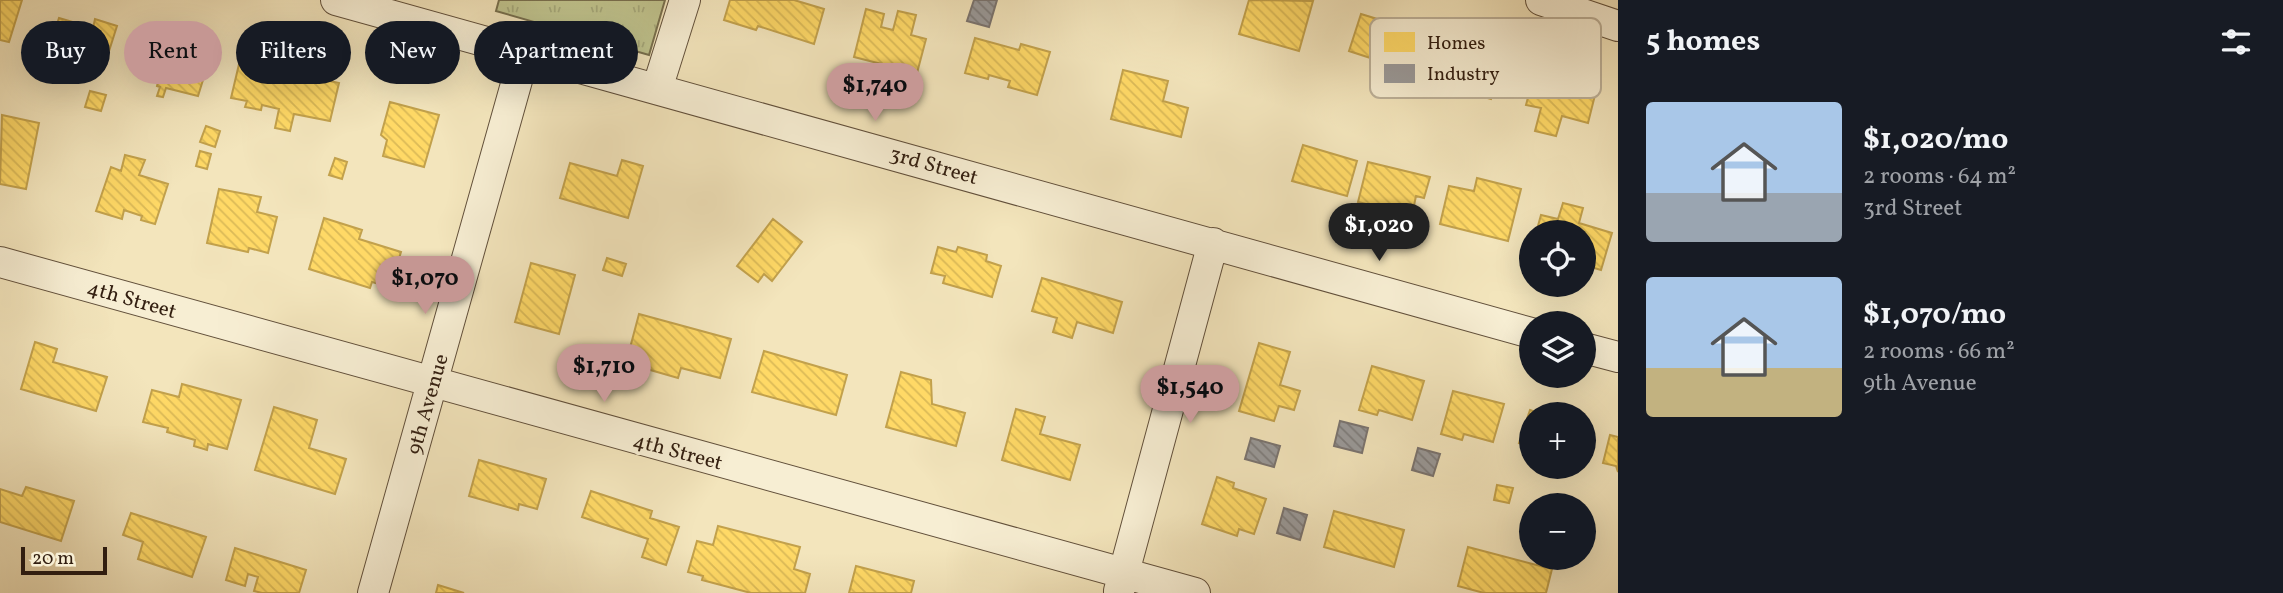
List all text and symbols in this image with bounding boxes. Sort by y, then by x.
legend [1370,18,1601,98]
chip: Buy [21,21,110,84]
chip: Rent [124,21,222,84]
chip: Filters [236,21,351,84]
chip: New [365,21,460,84]
chip: Apartment [474,21,638,84]
text: 5 homes [1646,21,1760,63]
icon: filters [2217,23,2255,61]
text: Homes [1427,31,1485,57]
text: Industry [1427,62,1500,88]
pin: $1,740 [818,64,932,123]
text: $1,740 [843,70,907,102]
text: $1,020/mo [1863,119,2008,161]
icon: home [1702,130,1786,214]
street label: 3rd Street [886,140,981,193]
text: 2 rooms · 64 m² [1863,161,2016,193]
text: 3rd Street [1863,193,1962,225]
pin: $1,020 [1322,204,1436,263]
text: $1,020 [1345,210,1413,242]
map controls [1519,220,1596,570]
button: locate [1519,220,1596,297]
pin: $1,070 [368,256,482,316]
text: $1,070 [391,263,459,295]
street label: 4th Street [84,274,180,327]
text: $1,070/mo [1863,294,2006,336]
icon: home [1702,305,1786,389]
button: layers [1519,311,1596,388]
text: 2 rooms · 66 m² [1863,336,2015,368]
pin: $1,710 [547,344,661,404]
street label: 9th Avenue [400,351,457,458]
text: $1,710 [573,351,635,383]
pin: $1,540 [1133,366,1247,425]
text: 9th Avenue [1863,368,1977,400]
text: $1,540 [1156,372,1224,404]
button: + [1519,402,1596,479]
street label: 4th Street [630,427,726,478]
button: − [1519,493,1596,570]
scale bar [21,544,107,576]
text: 20 m [32,546,74,572]

